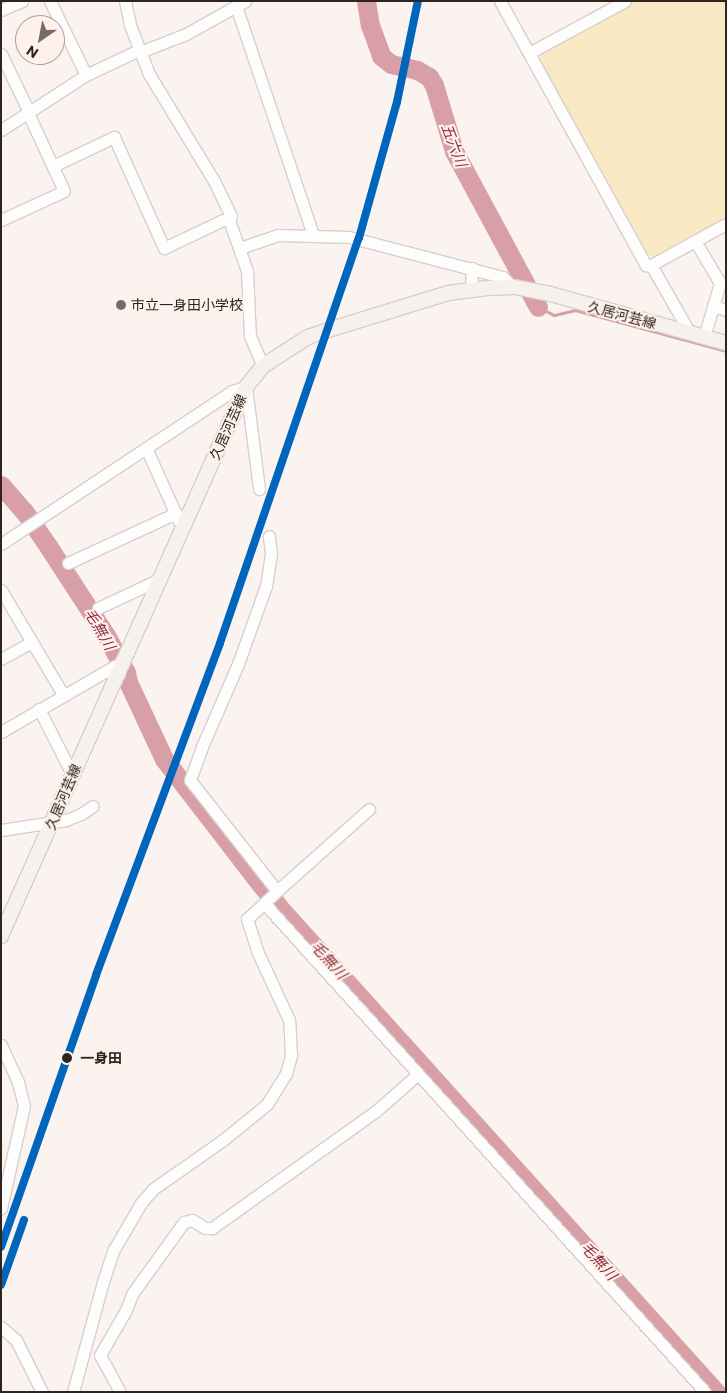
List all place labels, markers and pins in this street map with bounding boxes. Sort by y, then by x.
place label: 市立一身田小学校 [131,297,243,313]
marker: 市立一身田小学校 [115,299,127,311]
marker: 一身田 [58,1049,76,1067]
place label: 一身田 [80,1050,122,1066]

